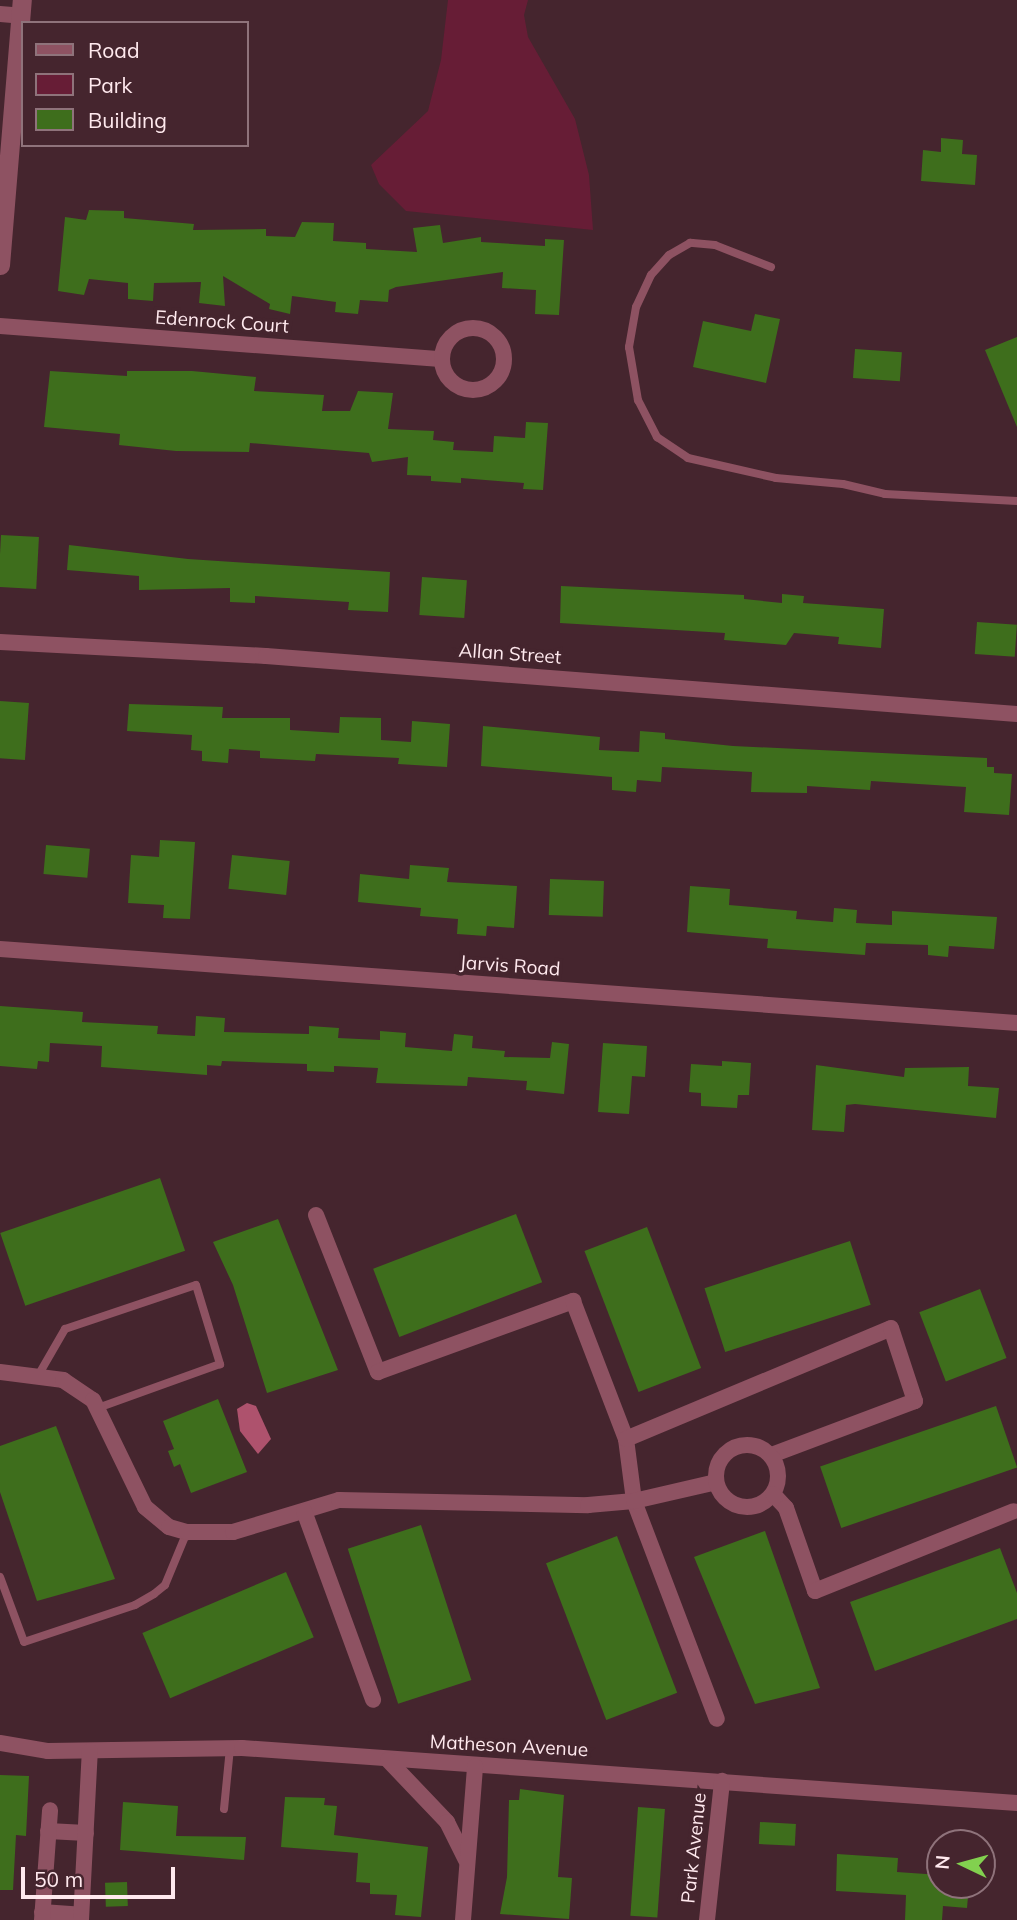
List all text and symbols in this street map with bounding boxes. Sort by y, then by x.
legend [21,21,248,147]
text: Road [88,37,139,63]
text: Park [88,72,132,98]
text: Building [88,107,167,133]
street label: Edenrock Court [154,306,290,338]
street label: Allan Street [458,639,562,669]
street label: Jarvis Road [459,951,561,981]
street label: Matheson Avenue [429,1730,589,1762]
street label: Park Avenue [677,1792,711,1904]
north arrow [926,1829,996,1899]
scale bar [24,1854,178,1898]
text: N [929,1854,955,1871]
text: 50 m [34,1866,83,1892]

